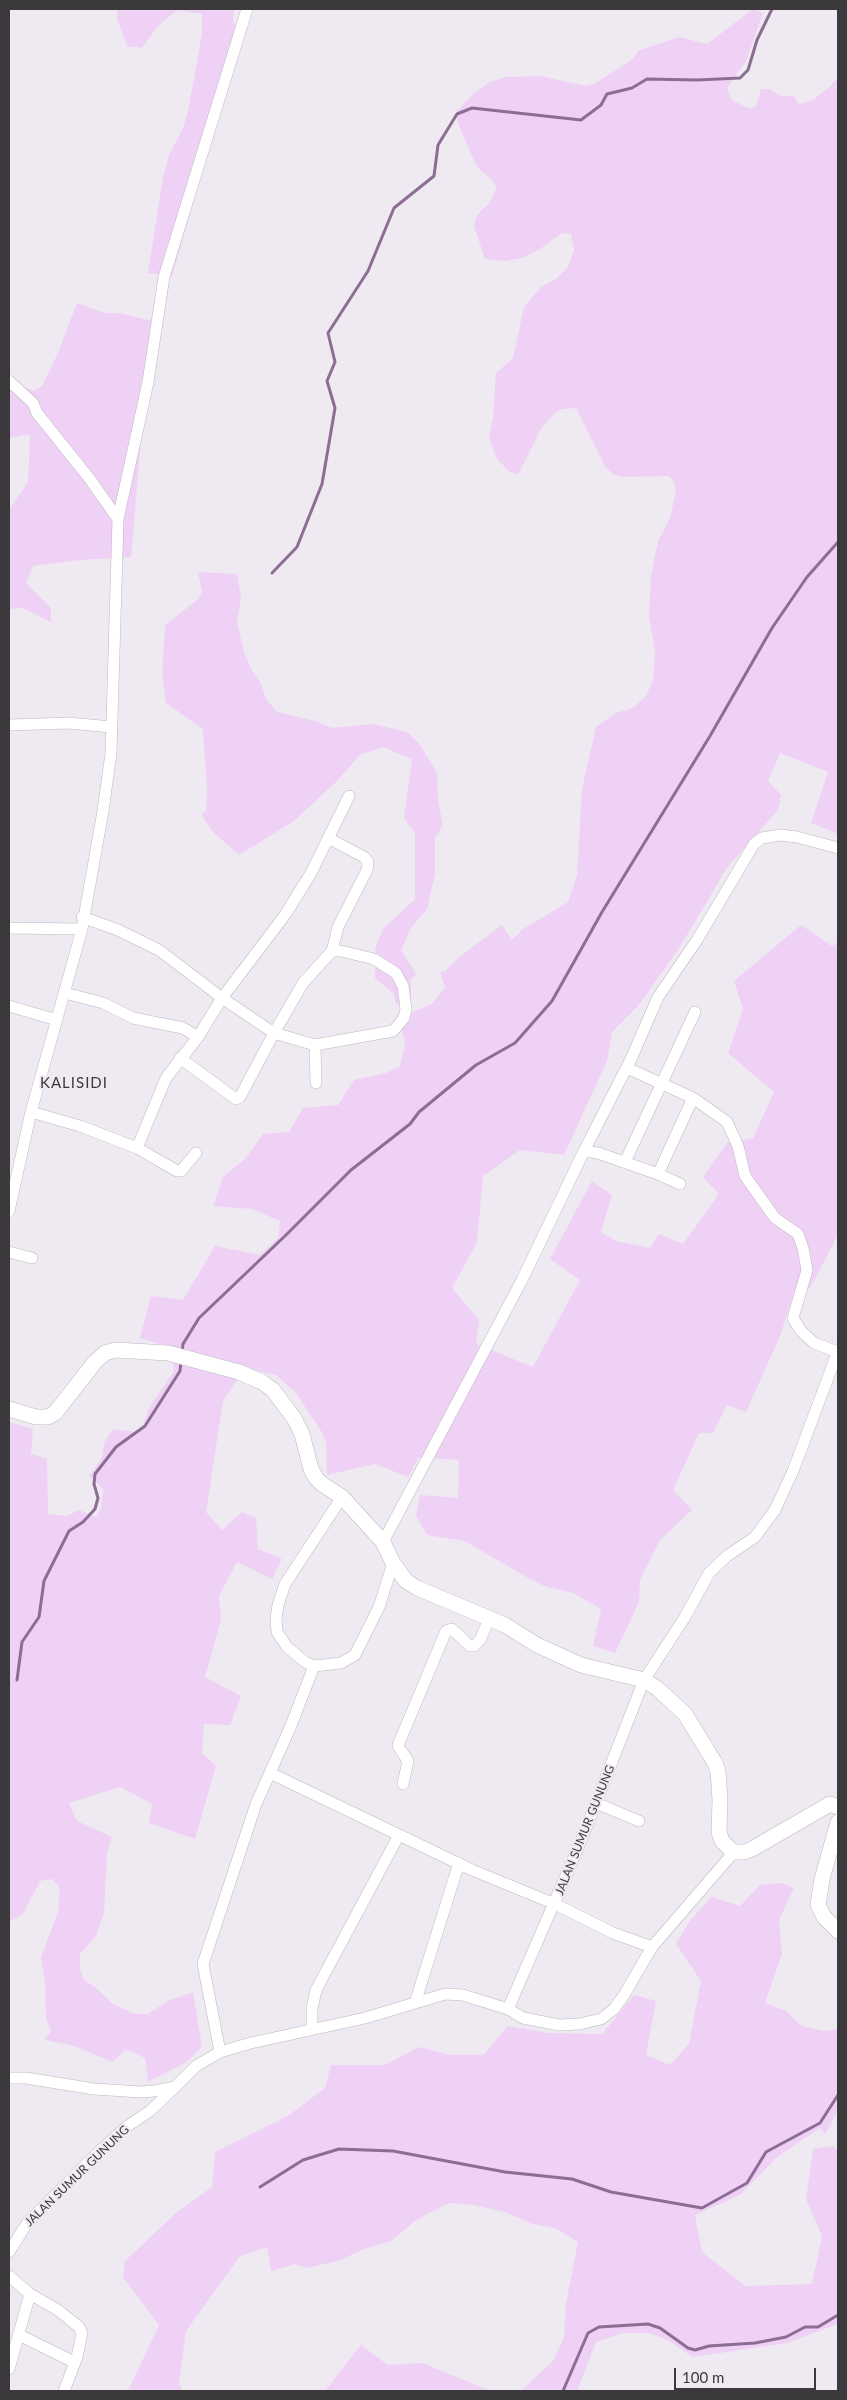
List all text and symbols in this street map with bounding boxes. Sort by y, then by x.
district label: KALISIDI [39,1074,109,1092]
street label: JALAN SUMUR GUNUNG [552,1763,618,1897]
street label: JALAN SUMUR GUNUNG [22,2123,132,2229]
scale bar [677,2358,820,2390]
text: 100 m [682,2368,724,2386]

